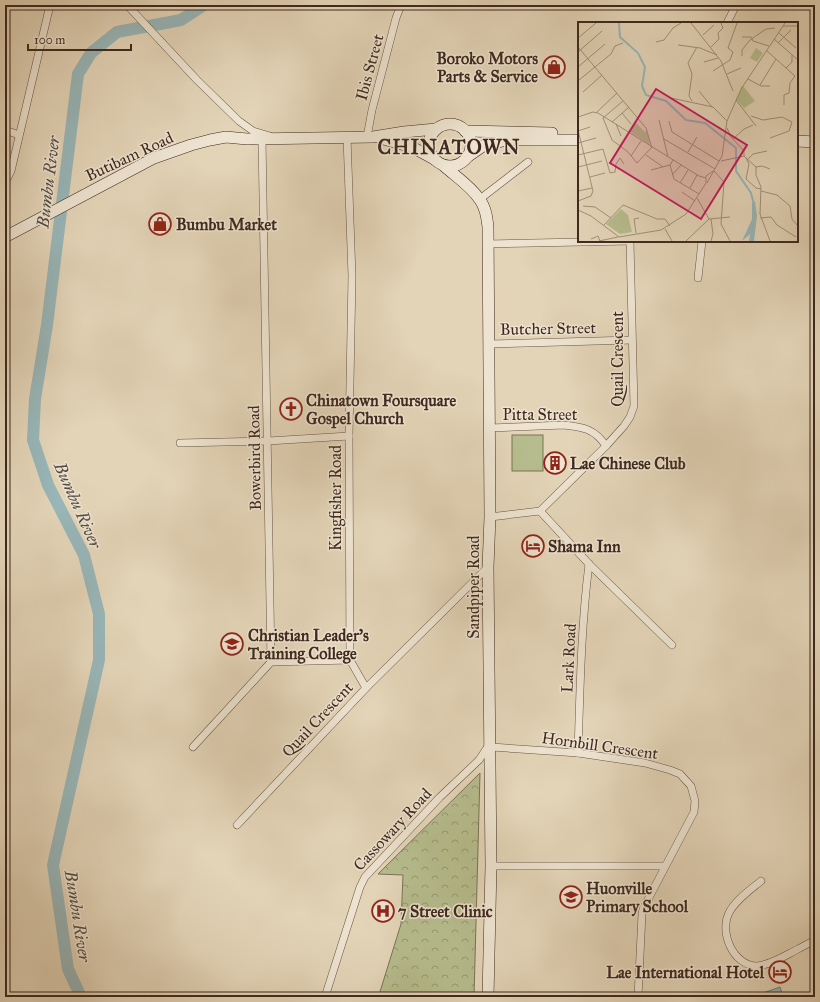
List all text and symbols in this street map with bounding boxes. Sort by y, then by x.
inset map [578,22,798,242]
scale bar [28,26,131,52]
street label: Ibis Street [352,32,388,102]
text: 100 m [34,33,65,47]
place label: Boroko Motors Parts & Service [436,49,538,86]
shop icon: Boroko Motors Parts & Service [541,54,567,80]
street label: Butibam Road [82,128,176,185]
water label: Bumbu River [32,134,65,230]
district label: CHINATOWN [378,135,520,159]
shop icon: Bumbu Market [147,211,173,237]
place label: Bumbu Market [176,215,277,234]
street label: Quail Crescent [608,311,627,407]
street label: Butcher Street [500,318,597,339]
place label: Chinatown Foursquare Gospel Church [306,391,456,429]
church icon: Chinatown Foursquare Gospel Church [278,396,304,422]
street label: Bowerbird Road [244,405,265,511]
street label: Pitta Street [503,405,578,424]
street label: Kingfisher Road [326,445,346,551]
building icon: Lae Chinese Club [542,450,568,476]
place label: Lae Chinese Club [570,454,686,473]
water label: Bumbu River [49,458,106,553]
hotel icon: Shama Inn [520,533,546,559]
street label: Sandpiper Road [464,535,483,639]
place label: Shama Inn [548,537,621,556]
street label: Lark Road [557,623,580,693]
place label: Christian Leader's Training College [247,626,369,664]
school or university icon: Christian Leader's Training College [219,631,245,657]
street label: Quail Crescent [278,678,357,761]
street label: Hornbill Crescent [540,728,660,763]
street label: Cassowary Road [349,784,435,874]
water label: Bumbu River [60,868,95,964]
place label: Huonville Primary School [586,879,689,917]
school or university icon: Huonville Primary School [558,884,584,910]
hospital icon: 7 Street Clinic [370,898,396,924]
place label: 7 Street Clinic [398,902,493,921]
hotel icon: Lae International Hotel [767,959,793,985]
place label: Lae International Hotel [606,963,765,982]

